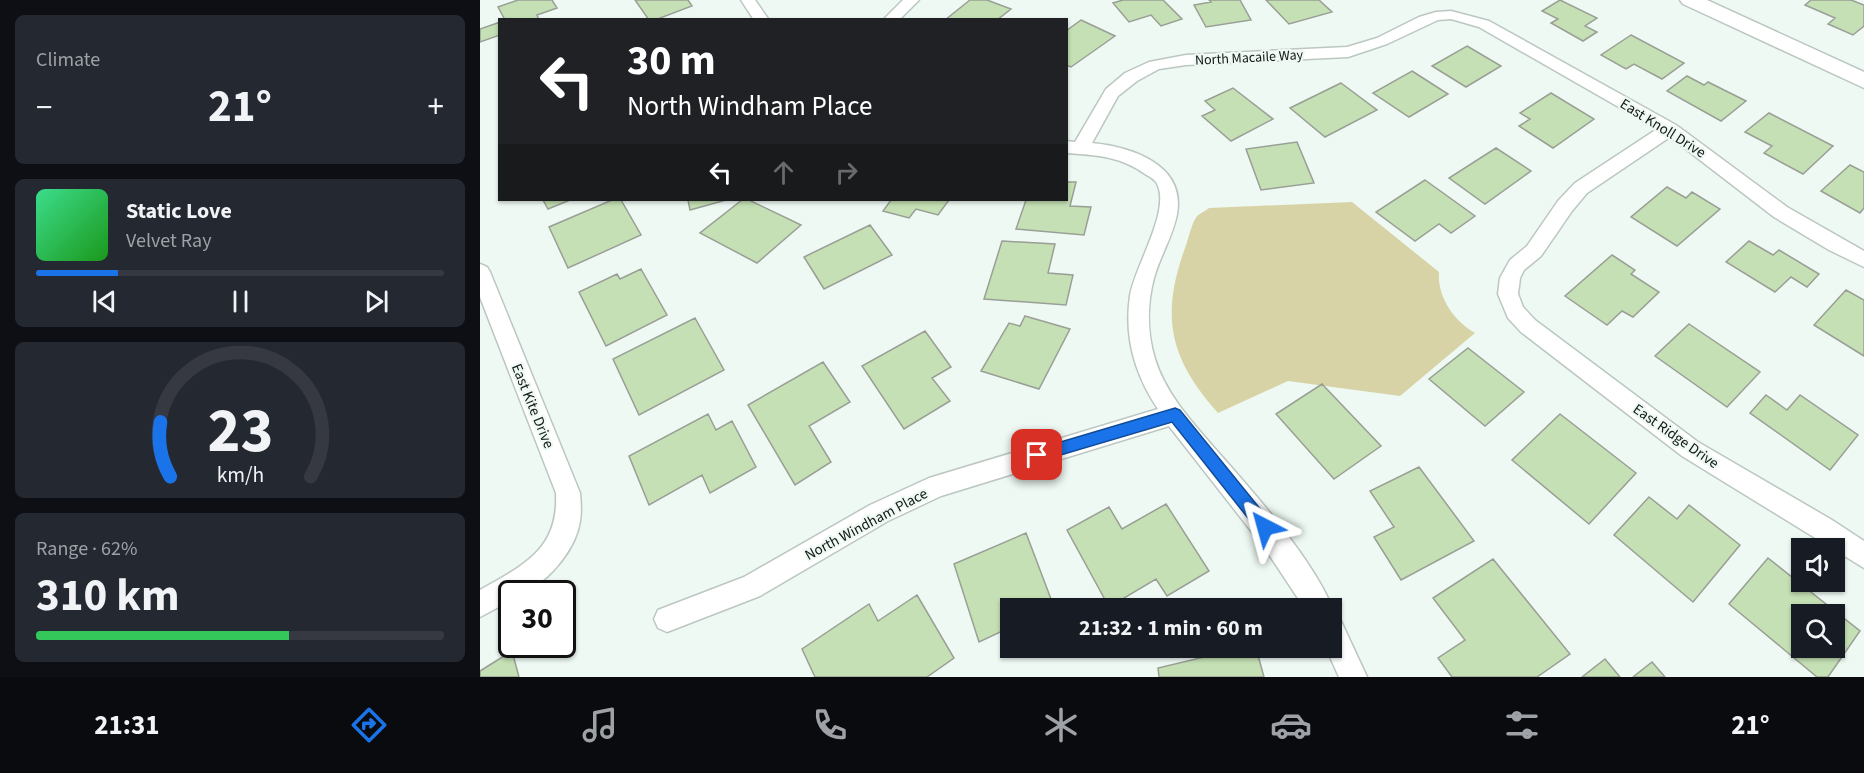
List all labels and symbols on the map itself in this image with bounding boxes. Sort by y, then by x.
street label: North Macaile Way [1194,45,1304,71]
street label: East Knoll Drive [1616,94,1710,163]
street label: East Kite Drive [506,361,559,452]
street label: East Ridge Drive [1629,399,1723,474]
pin [1011,429,1062,480]
street label: North Windham Place [801,483,931,566]
position arrow [1233,495,1297,559]
speed limit sign: 30 [498,580,576,658]

